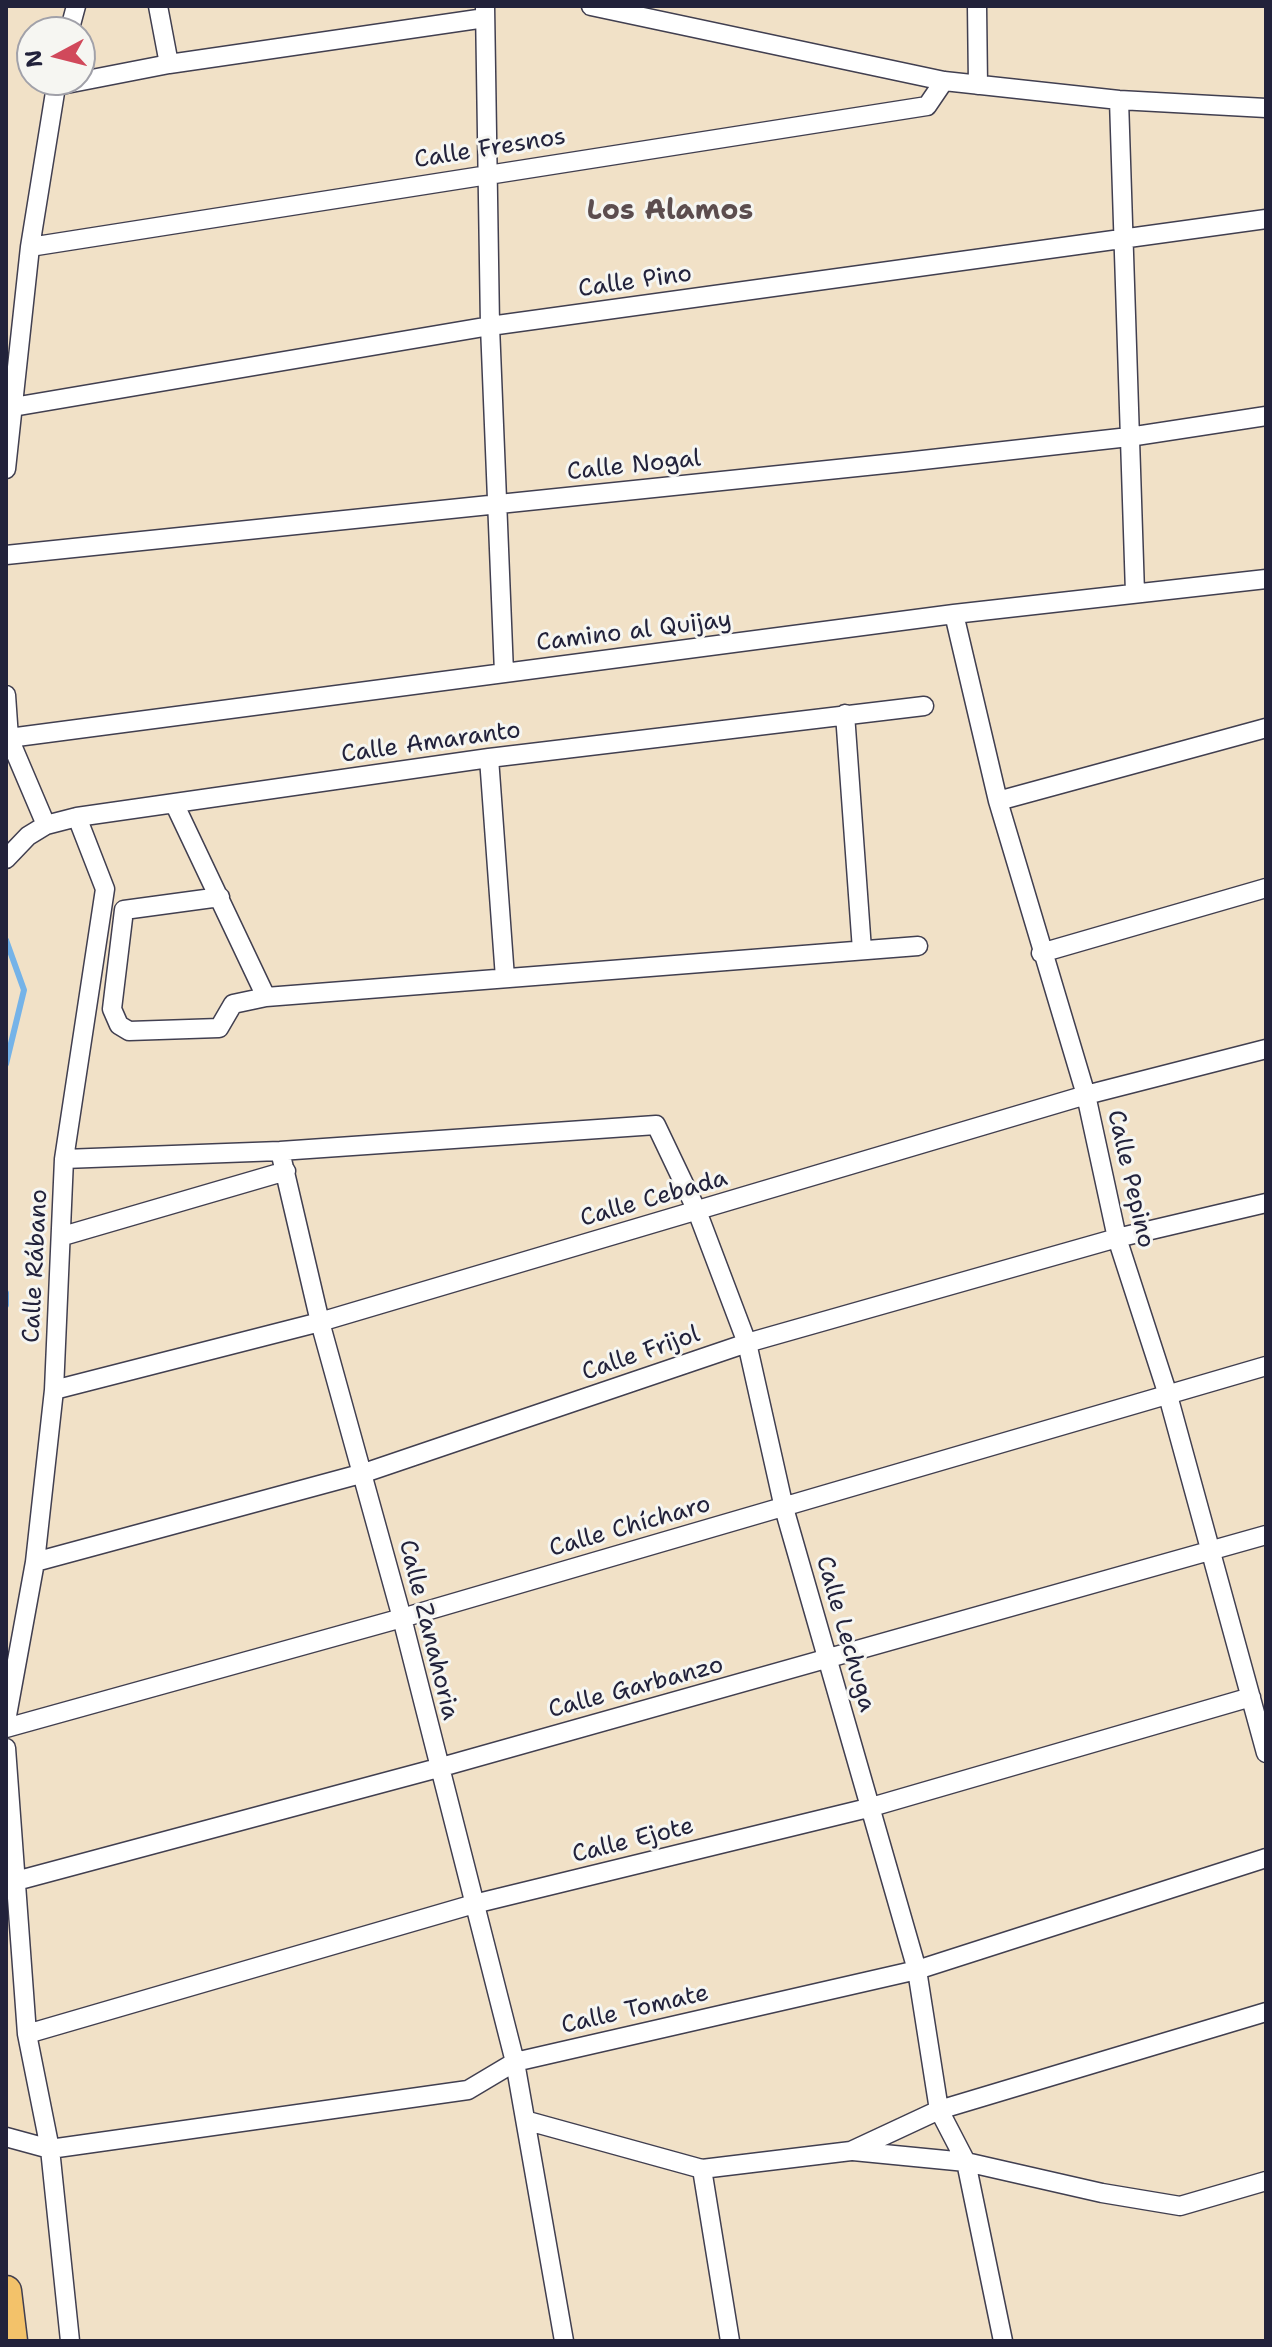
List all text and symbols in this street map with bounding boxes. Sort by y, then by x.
north arrow [16,16,96,96]
text: N [18,48,49,69]
street label: Calle Fresnos [412,123,568,175]
district label: Los Alamos [587,195,753,229]
street label: Calle Pino [576,260,694,304]
street label: Calle Nogal [566,445,702,487]
street label: Camino al Quijay [535,606,733,658]
street label: Calle Amaranto [339,716,523,770]
street label: Calle Pepino [1100,1107,1160,1251]
street label: Calle Cebada [577,1164,731,1234]
street label: Calle Rábano [18,1188,54,1344]
street label: Calle Frijol [578,1320,704,1388]
street label: Calle Chícharo [546,1490,714,1564]
street label: Calle Zanahoria [392,1537,464,1723]
street label: Calle Lechuga [809,1553,881,1715]
street label: Calle Garbanzo [545,1651,727,1725]
street label: Calle Ejote [569,1812,697,1870]
street label: Calle Tomate [559,1979,711,2041]

